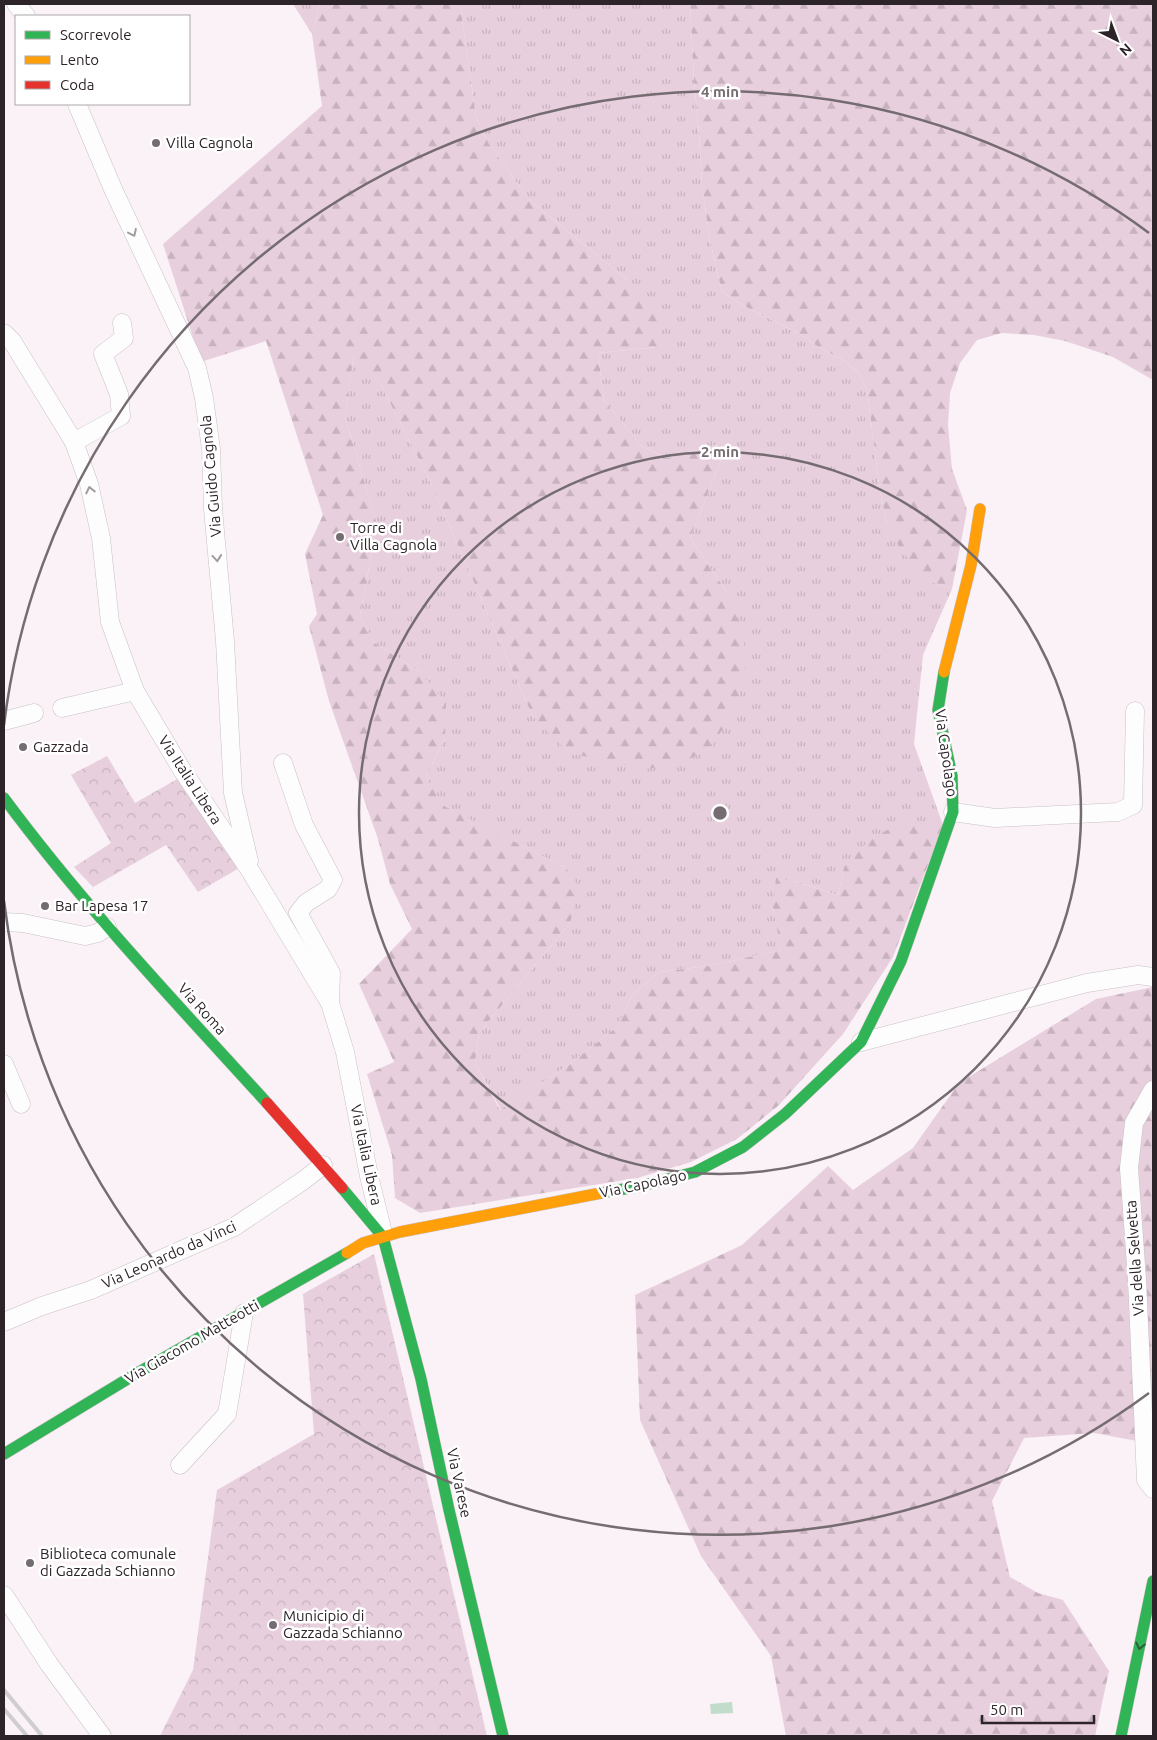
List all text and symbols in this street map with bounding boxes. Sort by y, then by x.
legend [15,15,190,105]
north arrow [1092,15,1142,65]
text: Scorrevole [60,26,131,43]
text: N [1116,40,1135,59]
text: Lento [60,51,99,68]
text: Coda [60,76,94,93]
text: 4 min [701,83,739,100]
place label: Villa Cagnola [166,134,253,151]
marker: Villa Cagnola [150,137,162,149]
one-way arrow [127,228,138,237]
street label: Via Guido Cagnola [197,414,224,538]
text: 2 min [701,443,739,460]
one-way arrow [85,486,96,495]
place label: Torre di Villa Cagnola [350,519,437,553]
marker: Torre di Villa Cagnola [334,531,346,543]
one-way arrow [211,554,222,562]
street label: Via Capolago [932,708,961,798]
street label: Via Italia Libera [155,732,226,827]
place label: Gazzada [33,738,89,755]
marker: Gazzada [17,741,29,753]
centre of rings [711,804,729,822]
place label: Bar Lapesa 17 [55,897,148,914]
marker: Bar Lapesa 17 [39,900,51,912]
street label: Via Roma [175,979,230,1038]
street label: Via Italia Libera [348,1103,385,1207]
street label: Via Capolago [598,1166,688,1201]
street label: Via della Selvetta [1122,1200,1147,1316]
street label: Via Leonardo da Vinci [99,1217,239,1292]
street label: Via Giacomo Matteotti [122,1296,262,1387]
street label: Via Varese [444,1447,475,1519]
place label: Biblioteca comunale di Gazzada Schianno [40,1545,176,1579]
marker: Biblioteca comunale di Gazzada Schianno [24,1557,36,1569]
place label: Municipio di Gazzada Schianno [283,1607,403,1641]
marker: Municipio di Gazzada Schianno [267,1619,279,1631]
one-way arrow [1135,1641,1146,1650]
scale bar [982,1692,1094,1724]
text: 50 m [990,1701,1023,1718]

